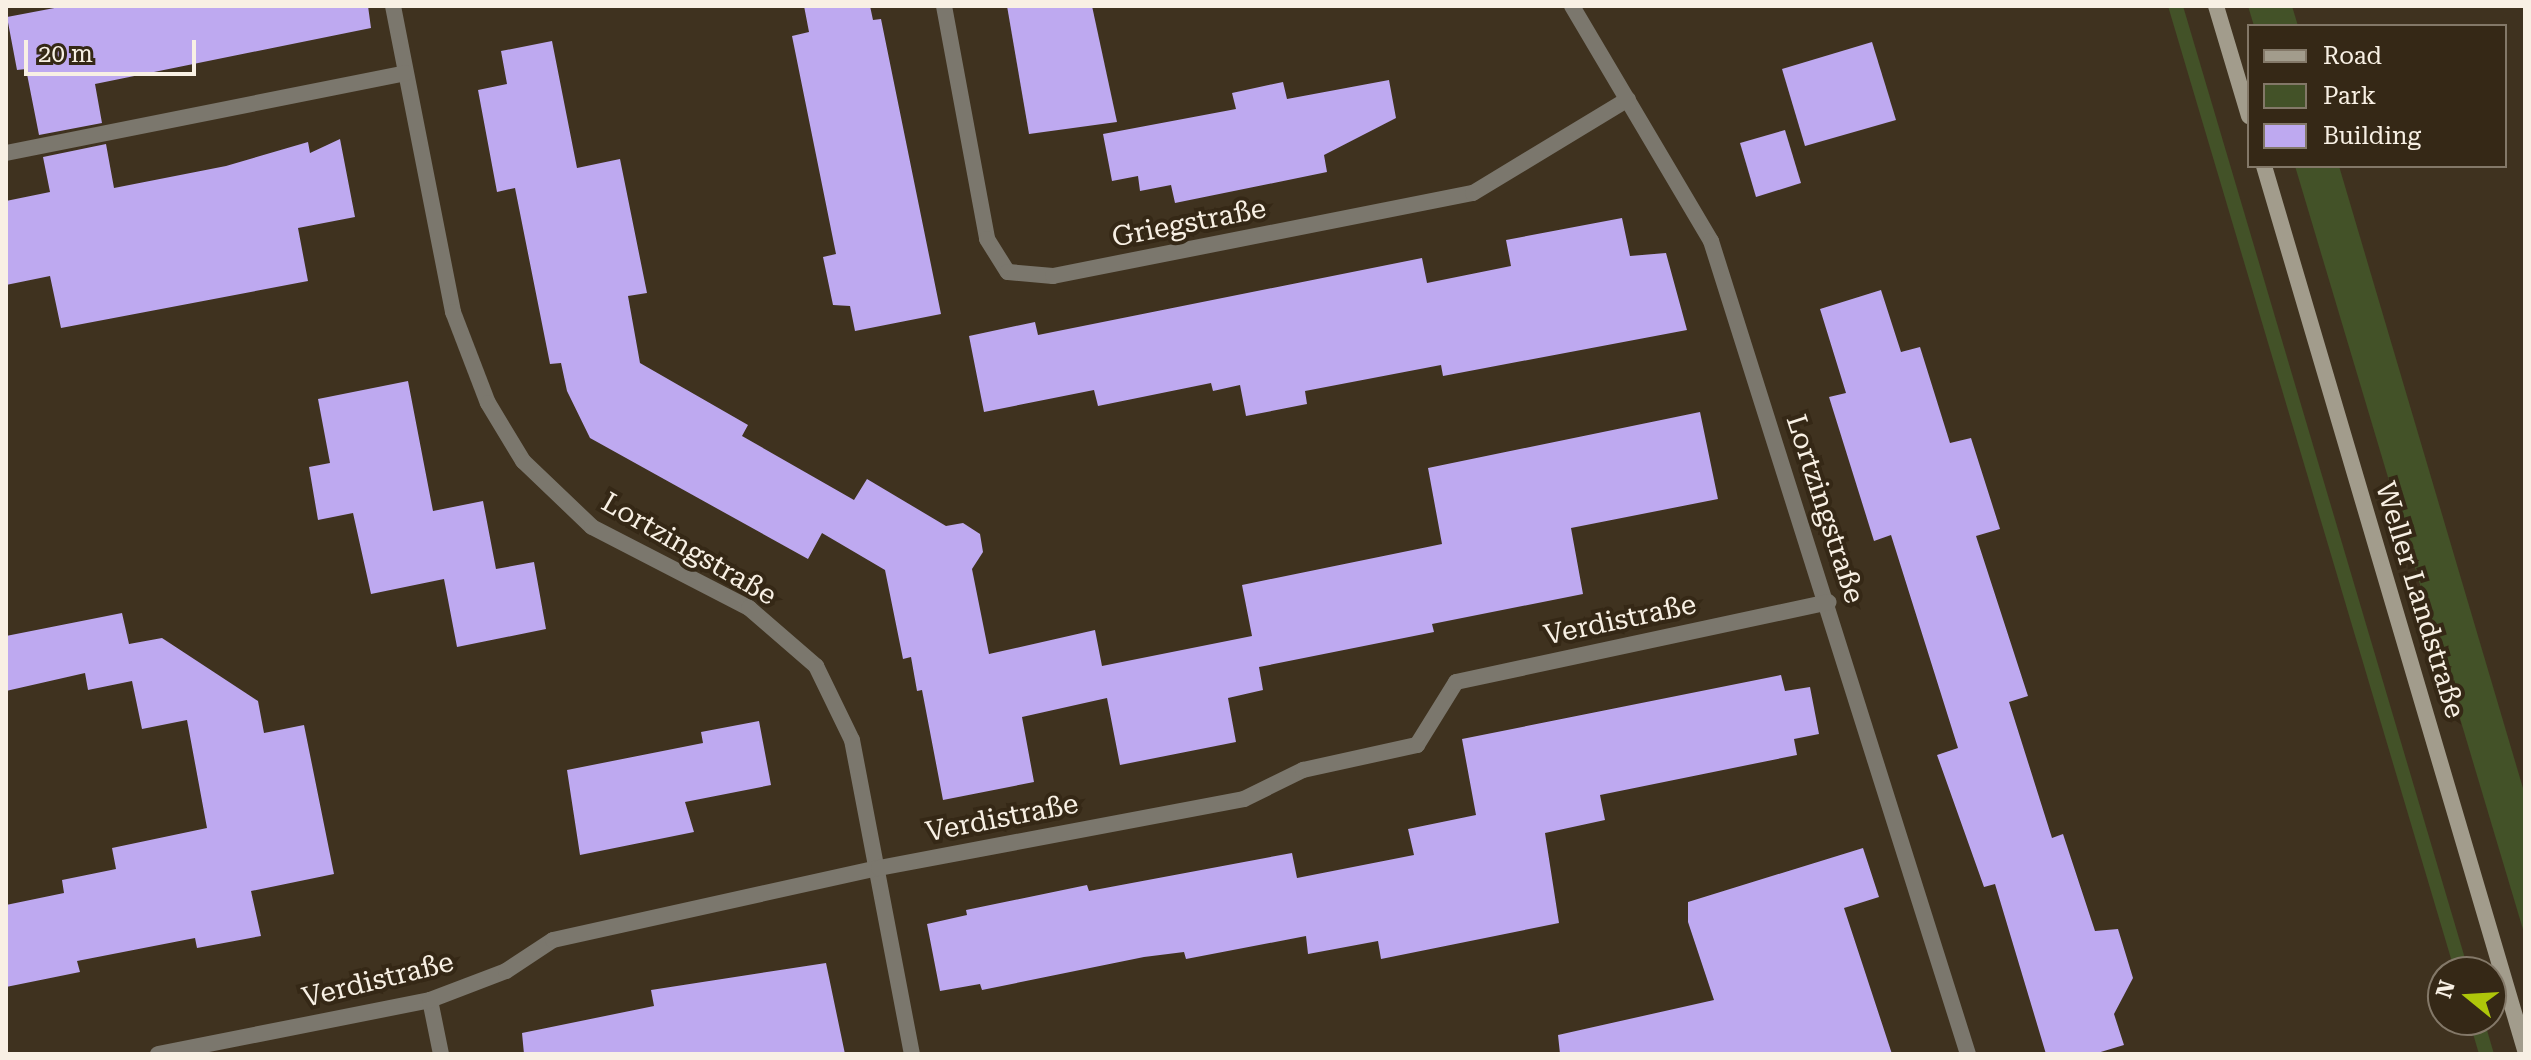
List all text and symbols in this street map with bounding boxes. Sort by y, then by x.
scale bar [28,24,200,74]
legend [2247,24,2507,168]
text: 20 m [38,40,93,68]
text: Road [2323,42,2382,70]
text: Park [2323,82,2376,110]
text: Building [2323,122,2421,150]
street label: Griegstraße [1109,192,1269,254]
street label: Lortzingstraße [1779,410,1871,608]
street label: Weller Landstraße [2368,478,2472,722]
street label: Lortzingstraße [596,485,782,613]
street label: Verdistraße [1541,587,1699,653]
street label: Verdistraße [923,787,1081,849]
street label: Verdistraße [299,945,457,1015]
north arrow [2427,956,2507,1036]
text: N [2431,977,2460,1001]

